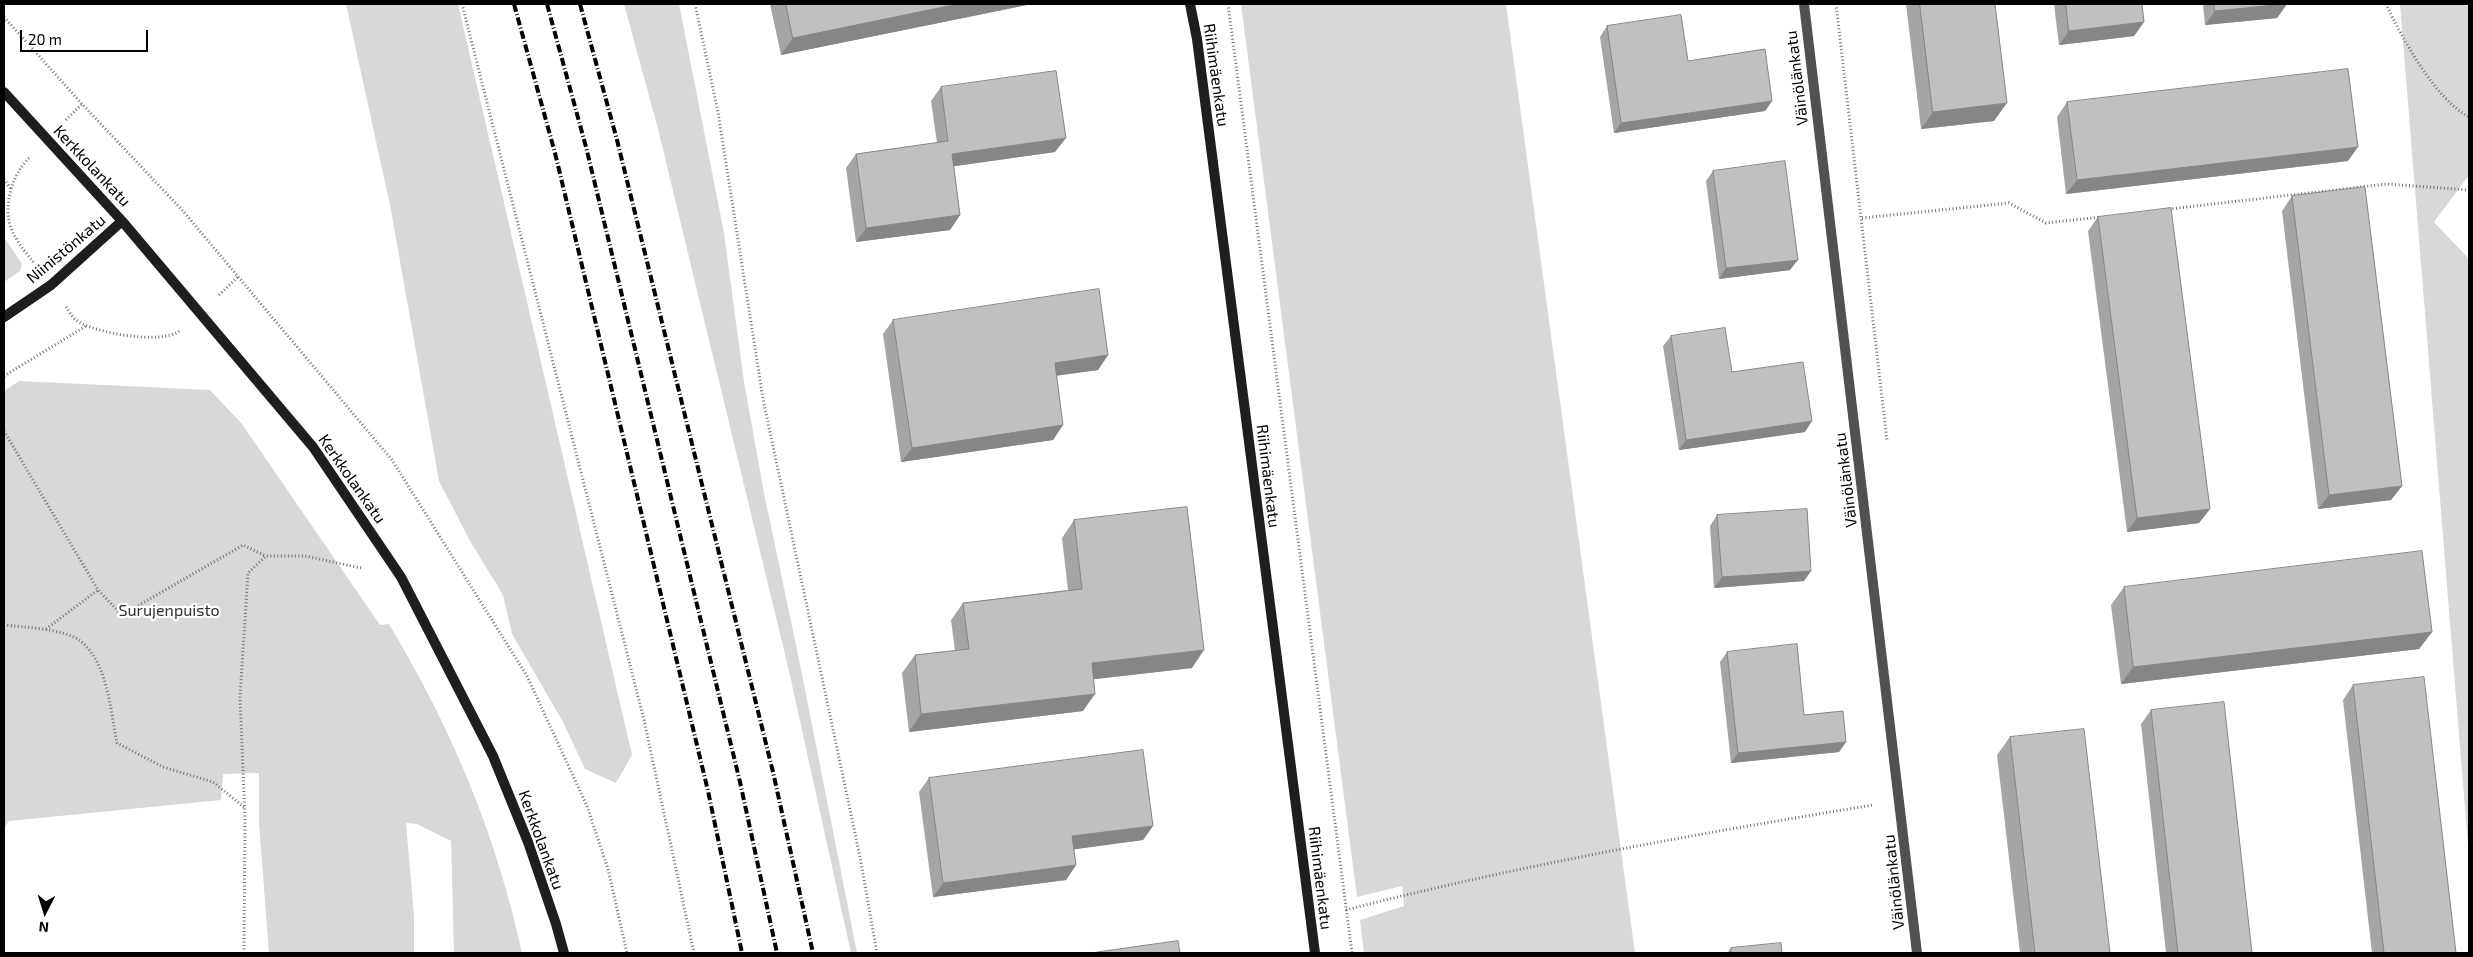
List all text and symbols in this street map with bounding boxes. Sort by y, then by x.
scale bar [22,20,150,52]
street label: Riihimäenkatu [1199,22,1233,128]
street label: Väinölänkatu [1782,29,1812,127]
text: 20 m [28,30,62,48]
street label: Kerkkolankatu [49,121,135,211]
street label: Niinistönkatu [23,210,109,288]
street label: Riihimäenkatu [1252,423,1284,529]
street label: Kerkkolankatu [314,431,390,527]
street label: Väinölänkatu [1831,431,1861,529]
park label: Surujenpuisto [118,601,220,621]
street label: Kerkkolankatu [514,788,568,892]
street label: Riihimäenkatu [1304,825,1336,931]
street label: Väinölänkatu [1879,834,1909,930]
north arrow [20,887,70,937]
text: N [38,919,49,936]

